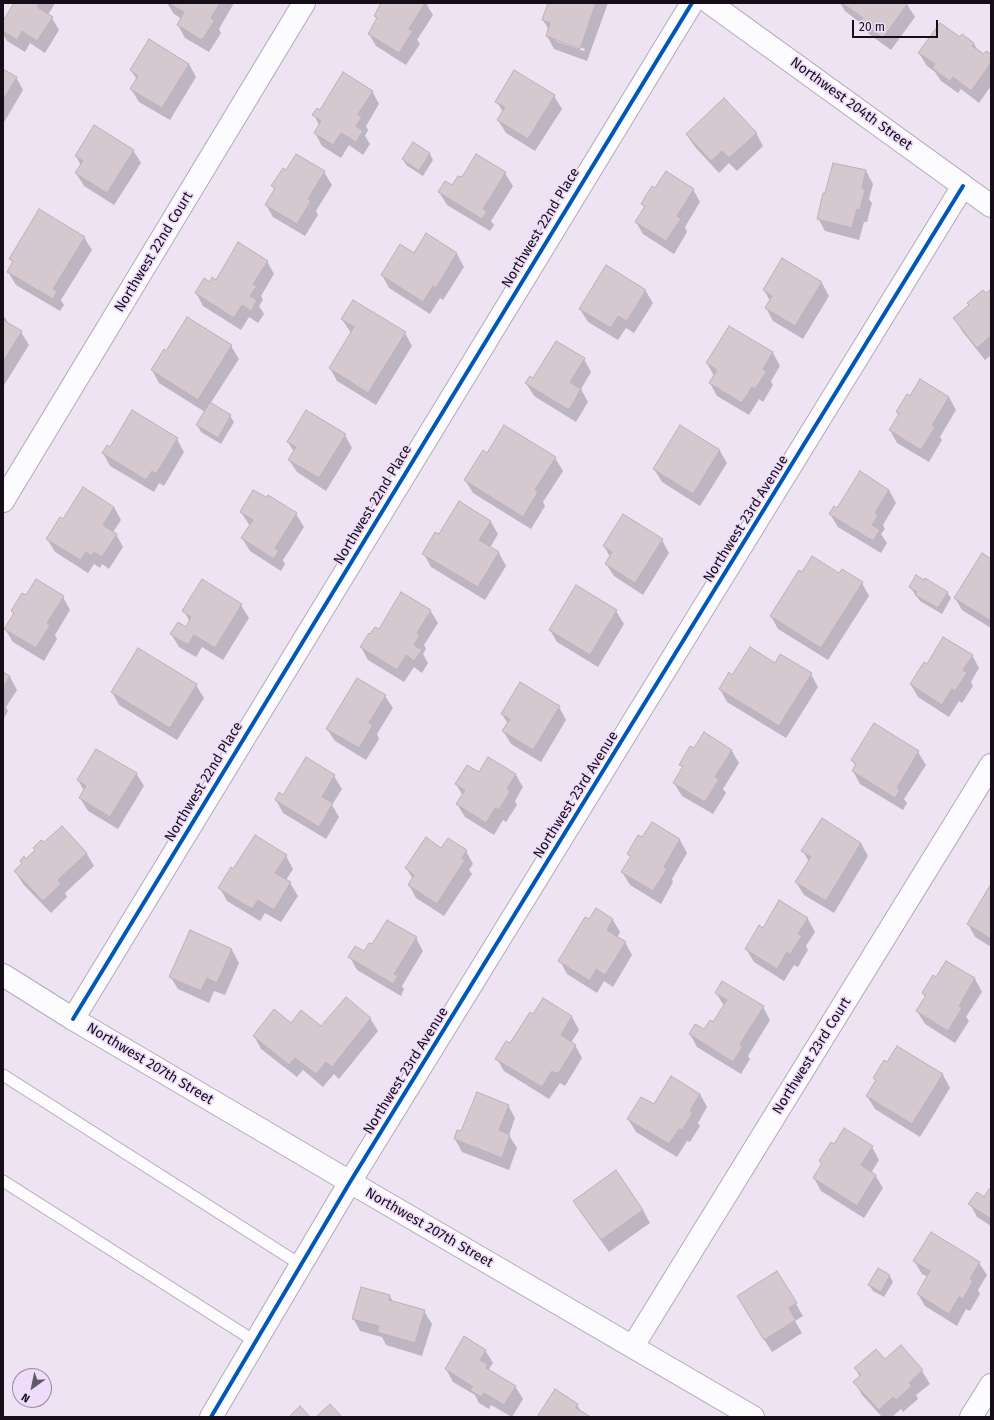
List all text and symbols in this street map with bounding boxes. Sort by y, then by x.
scale bar [854,12,940,38]
text: 20 m [859,20,885,34]
street label: Northwest 204th Street [787,54,915,154]
street label: Northwest 22nd Place [498,165,584,291]
street label: Northwest 22nd Court [111,189,197,315]
street label: Northwest 22nd Place [330,442,416,568]
street label: Northwest 23rd Avenue [700,452,792,586]
street label: Northwest 22nd Place [161,719,247,845]
street label: Northwest 23rd Avenue [530,728,622,862]
street label: Northwest 23rd Court [769,994,855,1118]
street label: Northwest 23rd Avenue [360,1004,452,1138]
street label: Northwest 207th Street [84,1019,216,1109]
street label: Northwest 207th Street [362,1184,496,1272]
north arrow [12,1368,52,1408]
text: N [19,1390,32,1405]

